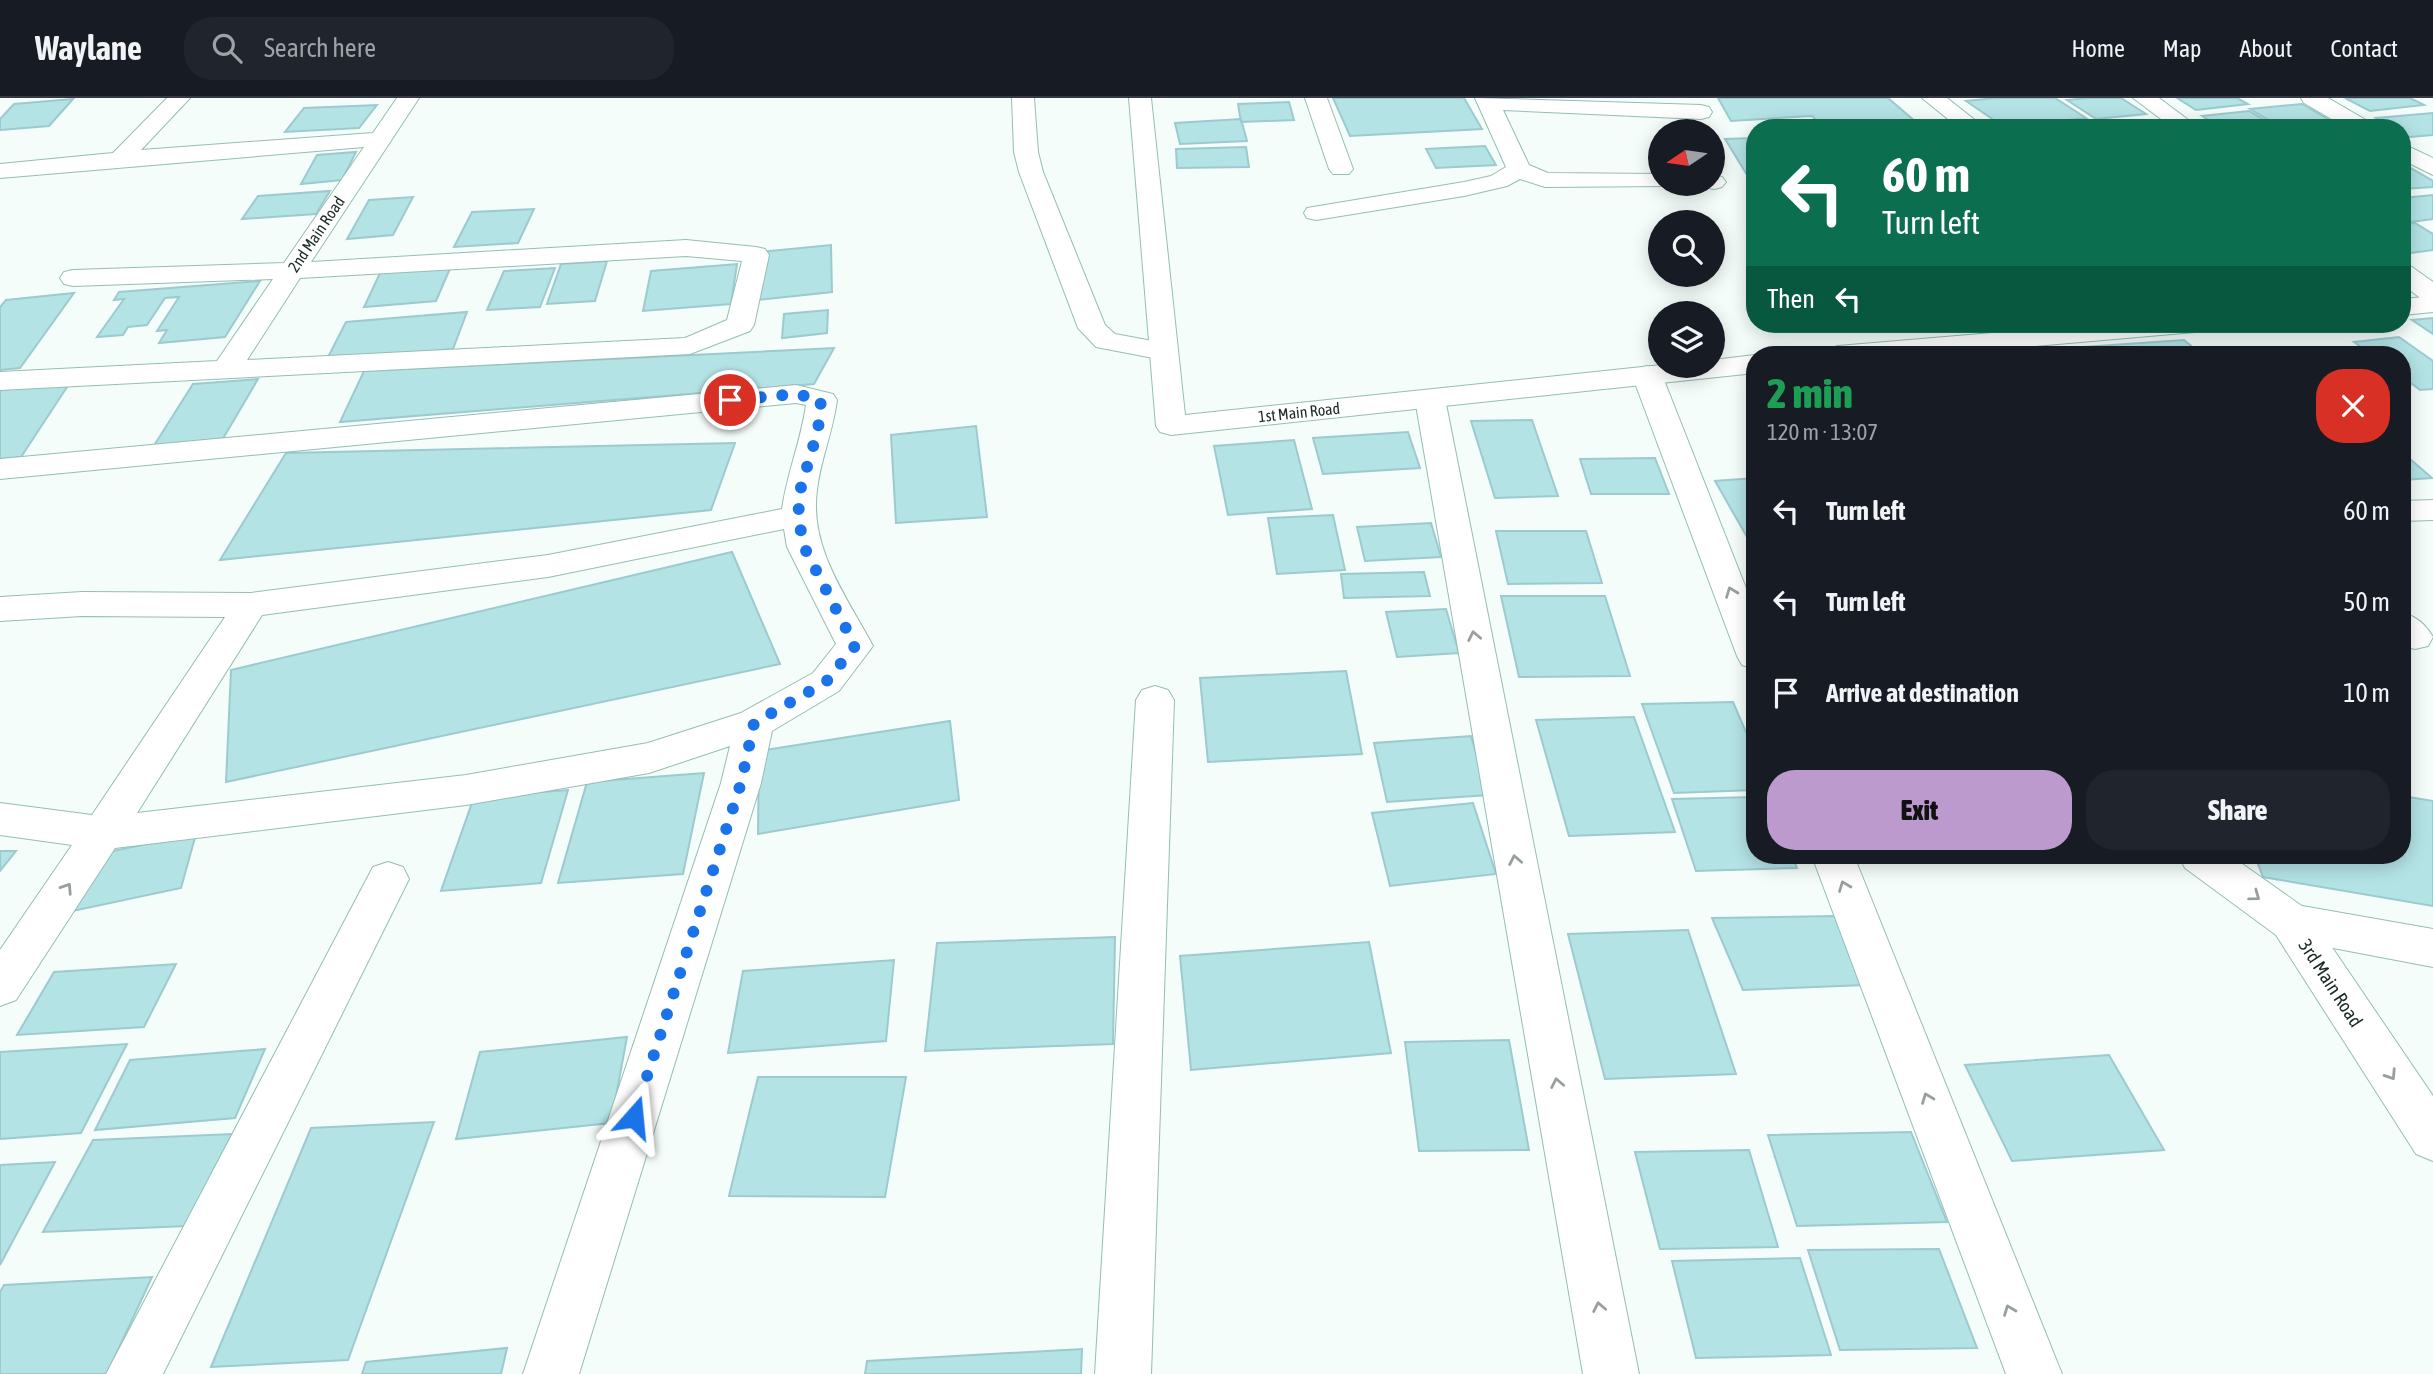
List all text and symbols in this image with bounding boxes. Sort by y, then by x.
search box [184,17,674,80]
text: Waylane [35,29,142,67]
icon: search [208,29,246,67]
text: Search here [264,33,376,63]
text: Home [2071,35,2125,62]
text: Map [2163,35,2201,62]
text: About [2239,35,2292,62]
text: Contact [2330,35,2398,62]
north arrow [1648,119,1726,196]
map controls [1648,119,1725,378]
text: 60 m [1882,146,1970,202]
icon: left [1767,147,1858,238]
street label: 2nd Main Road [284,193,348,275]
text: Turn left [1882,204,1980,241]
button: search [1648,210,1725,287]
icon: left [1829,280,1867,318]
text: Then [1767,284,1815,314]
button: layers [1648,301,1725,378]
text: 2 min [1767,369,1853,417]
button: close [2316,369,2390,443]
pin [700,370,760,430]
icon: arrive [711,381,749,419]
street label: 1st Main Road [1257,399,1341,425]
text: 120 m · 13:07 [1767,419,1878,445]
icon: left [1767,492,1805,530]
text: Turn left [1826,496,1906,526]
text: 60 m [2343,496,2390,526]
icon: left [1767,583,1805,621]
one-way arrow [1725,587,1739,599]
text: Turn left [1826,587,1906,617]
text: 50 m [2343,587,2390,617]
one-way arrow [1467,630,1482,642]
icon: arrive [1767,674,1805,712]
text: Arrive at destination [1826,678,2019,708]
text: 10 m [2343,678,2390,708]
button: Exit [1767,770,2072,850]
button: Share [2086,770,2390,850]
one-way arrow [1509,854,1524,866]
one-way arrow [1839,881,1853,893]
one-way arrow [59,883,72,896]
one-way arrow [2247,888,2260,900]
street label: 3rd Main Road [2294,935,2368,1031]
one-way arrow [2383,1067,2396,1080]
one-way arrow [1550,1077,1565,1089]
position arrow [597,1080,671,1154]
one-way arrow [1921,1093,1935,1105]
one-way arrow [1592,1301,1607,1313]
one-way arrow [2003,1305,2017,1317]

